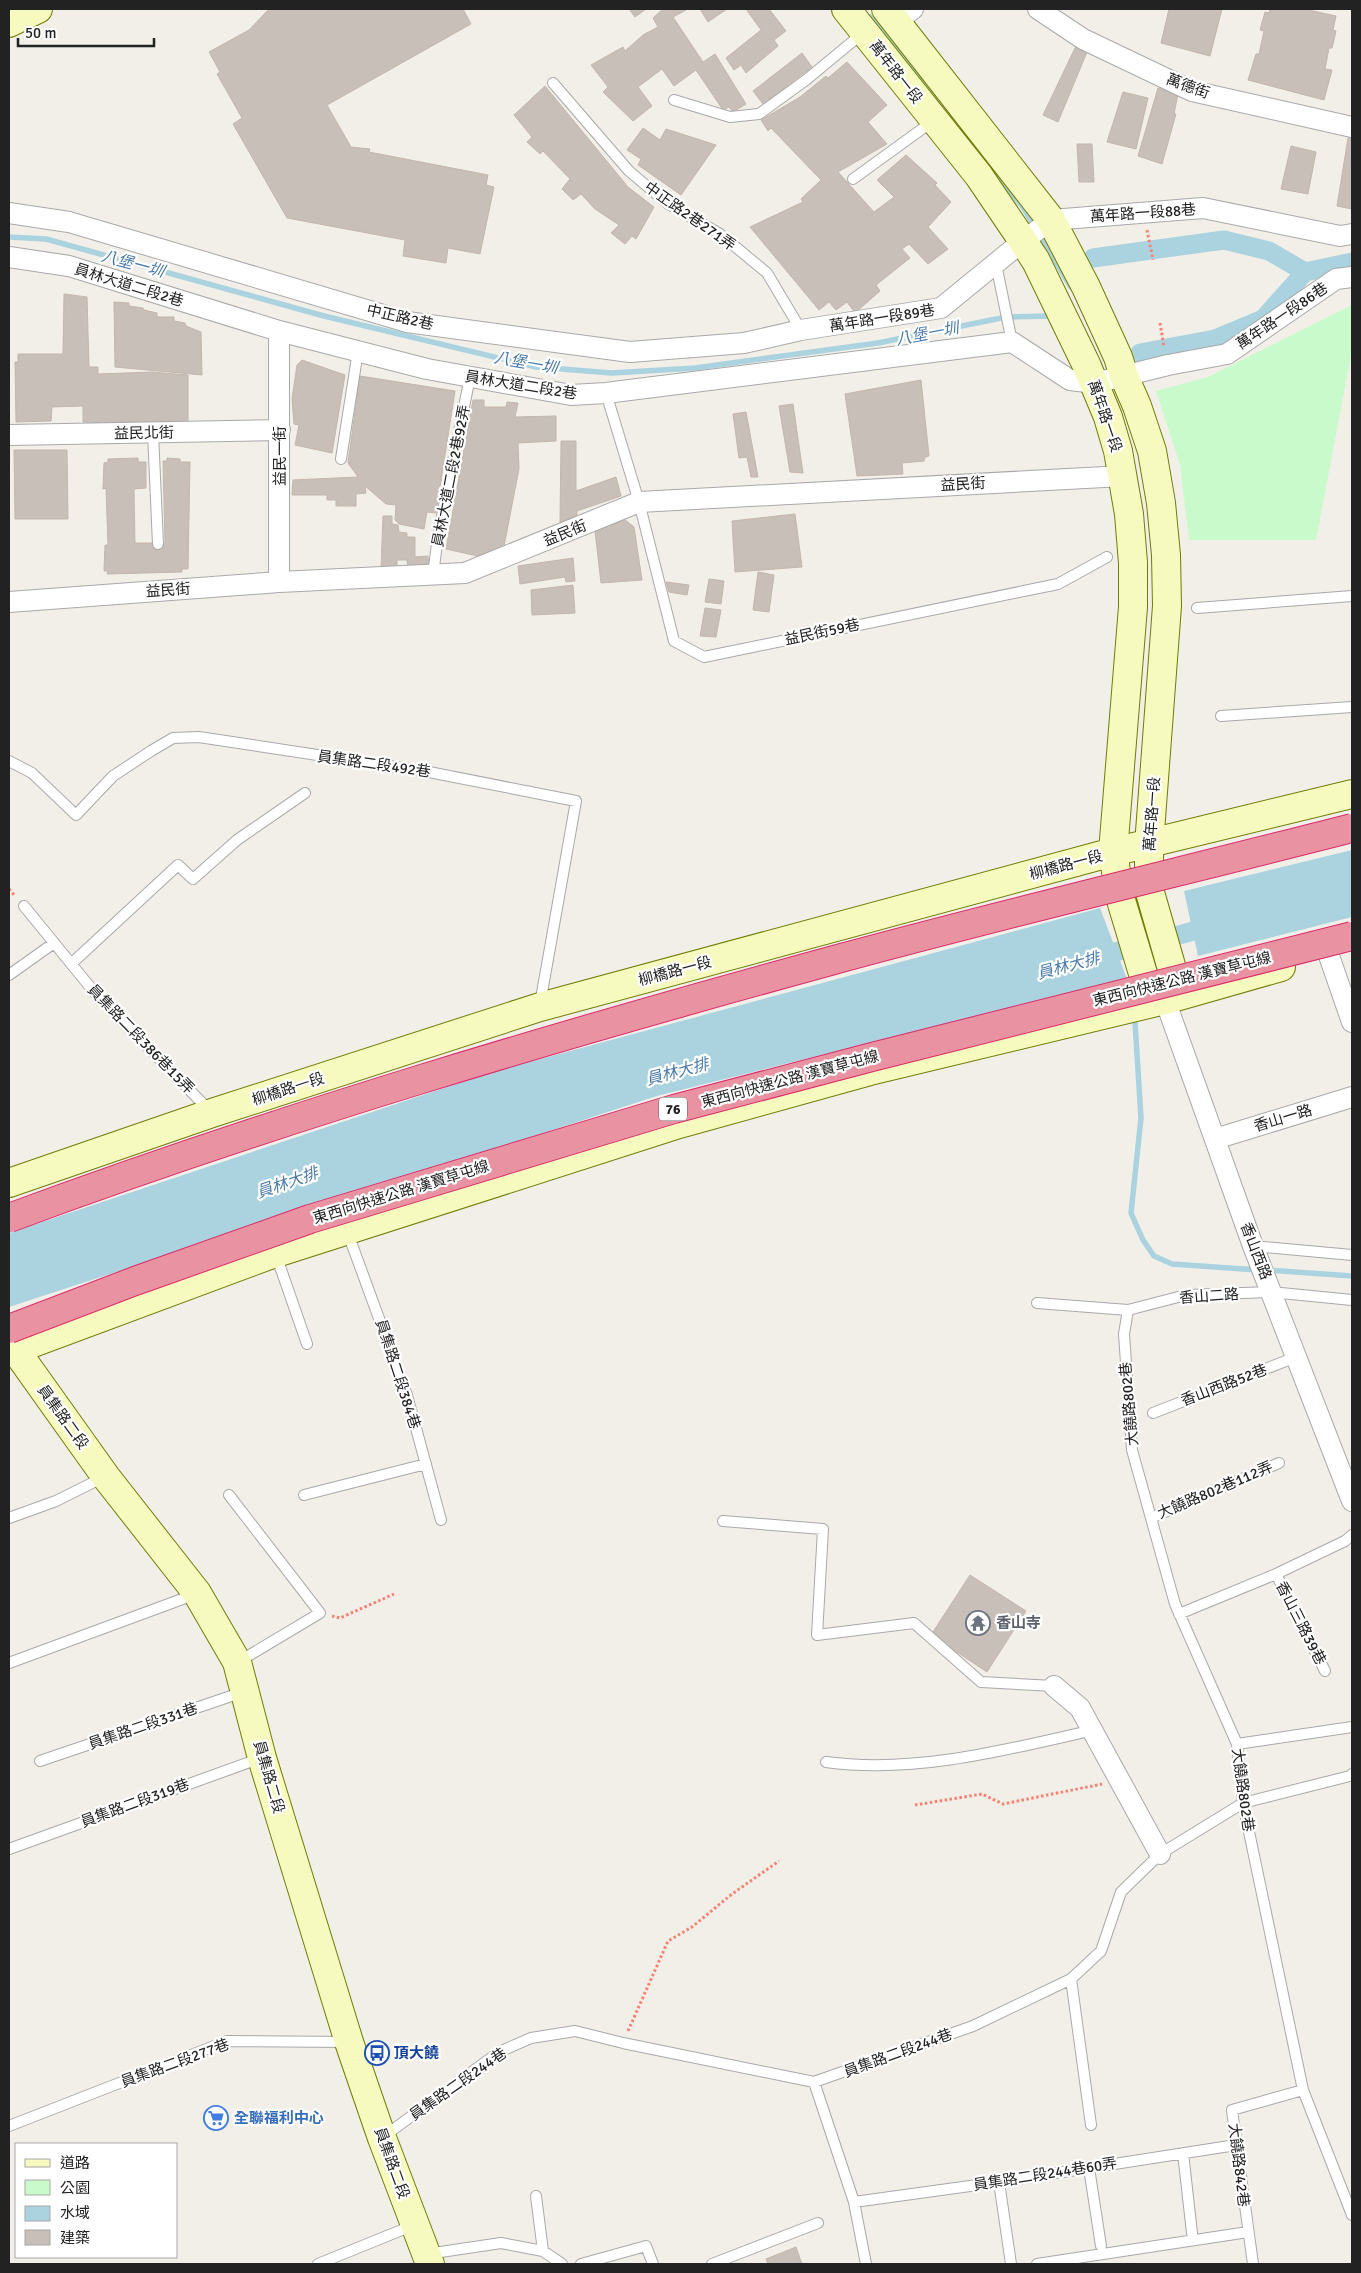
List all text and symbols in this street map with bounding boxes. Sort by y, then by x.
scale bar [18,15,154,47]
text: 50 m [25,24,56,42]
street label: 萬年路一段 [866,37,926,107]
street label: 萬德街 [1164,70,1212,102]
street label: 中正路2巷271弄 [641,178,739,254]
street label: 萬年路一段88巷 [1089,200,1197,226]
water label: 八堡一圳 [99,246,168,282]
street label: 員林大道二段2巷 [72,260,186,310]
street label: 萬年路一段86巷 [1233,279,1331,353]
street label: 中正路2巷 [365,301,435,333]
street label: 萬年路一段89巷 [828,301,936,335]
water label: 八堡一圳 [894,318,962,350]
water label: 八堡一圳 [493,348,561,379]
street label: 員林大道二段2巷 [464,367,578,403]
street label: 萬年路一段 [1084,378,1126,454]
street label: 員林大道二段2巷92弄 [428,403,474,549]
street label: 益民北街 [114,423,174,443]
street label: 益民一街 [271,426,289,486]
street label: 益民街 [940,474,986,494]
street label: 益民街 [541,516,589,550]
street label: 益民街 [145,579,191,601]
street label: 益民街59巷 [783,615,861,649]
street label: 員集路二段492巷 [316,747,432,781]
street label: 萬年路一段 [1140,776,1164,852]
street label: 柳橋路一段 [1027,847,1105,883]
water label: 員林大排 [1035,948,1104,984]
street label: 東西向快速公路 漢寶草屯線 [1091,948,1273,1010]
street label: 柳橋路一段 [636,953,714,989]
street label: 員集路二段386巷15弄 [84,980,198,1098]
street label: 東西向快速公路 漢寶草屯線 [699,1047,881,1111]
water label: 員林大排 [644,1054,713,1090]
street label: 柳橋路一段 [250,1069,326,1109]
road number: 76 [659,1098,687,1120]
street label: 香山一路 [1252,1101,1314,1135]
street label: 東西向快速公路 漢寶草屯線 [311,1157,491,1227]
water label: 員林大排 [254,1162,323,1203]
street label: 香山西路 [1237,1220,1275,1282]
street label: 香山二路 [1178,1285,1240,1307]
street label: 員集路二段384巷 [372,1317,424,1431]
street label: 香山西路52巷 [1178,1360,1270,1410]
street label: 大饒路802巷 [1116,1361,1142,1447]
street label: 員集路二段 [34,1381,92,1453]
street label: 大饒路802巷112弄 [1155,1458,1275,1522]
street label: 香山三路39巷 [1272,1578,1330,1668]
temple icon: 香山寺 [965,1610,991,1636]
place label: 香山寺 [996,1614,1041,1632]
street label: 員集路二段331巷 [86,1699,200,1753]
street label: 員集路二段 [250,1738,288,1816]
street label: 大饒路802巷 [1228,1747,1258,1833]
street label: 員集路二段319巷 [78,1775,192,1831]
street label: 員集路二段244巷 [841,2025,955,2081]
street label: 員集路二段277巷 [118,2035,232,2091]
bus stop icon: 頂大饒 [364,2040,390,2066]
place label: 頂大饒 [394,2044,439,2062]
street label: 員集路二段244巷 [406,2044,510,2124]
supermarket icon: 全聯福利中心 [203,2105,229,2131]
place label: 全聯福利中心 [234,2109,324,2127]
street label: 大饒路842巷 [1225,2122,1253,2208]
street label: 員集路二段 [371,2125,413,2201]
legend [15,2143,178,2258]
text: 道路 [60,2154,90,2172]
street label: 員集路二段244巷60弄 [972,2154,1118,2194]
text: 公園 [60,2179,90,2197]
text: 水域 [60,2204,90,2222]
text: 建築 [60,2229,90,2247]

